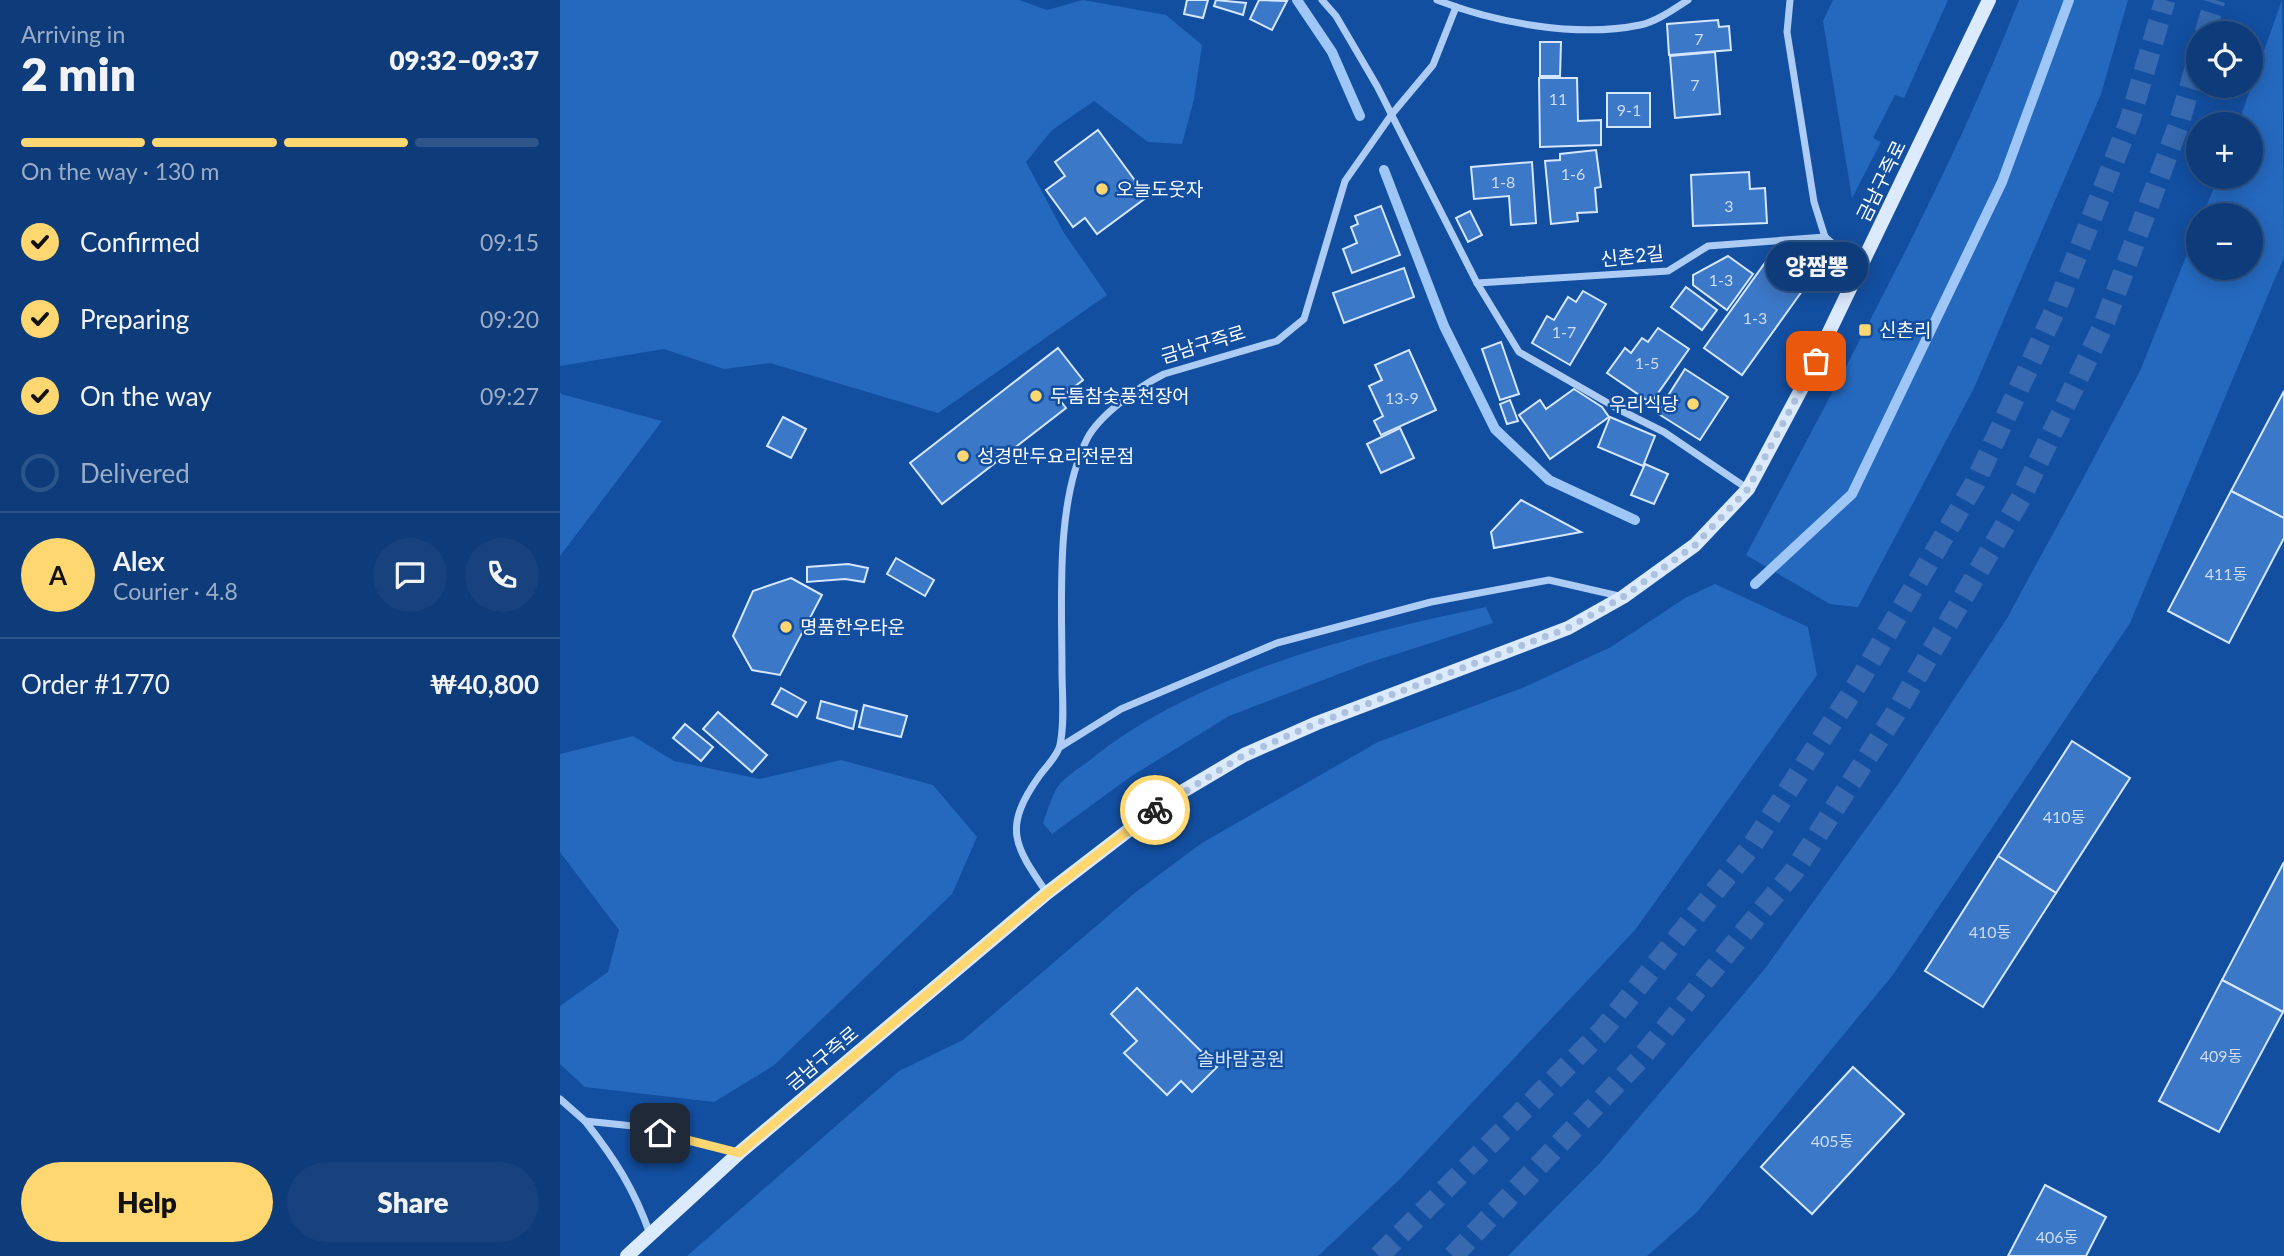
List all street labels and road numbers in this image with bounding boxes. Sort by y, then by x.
street label: 금남구즉로 [1851,136,1910,225]
street label: 신촌2길 [1599,241,1665,270]
street label: 금남구즉로 [1158,320,1248,367]
street label: 금남구즉로 [781,1021,863,1095]

